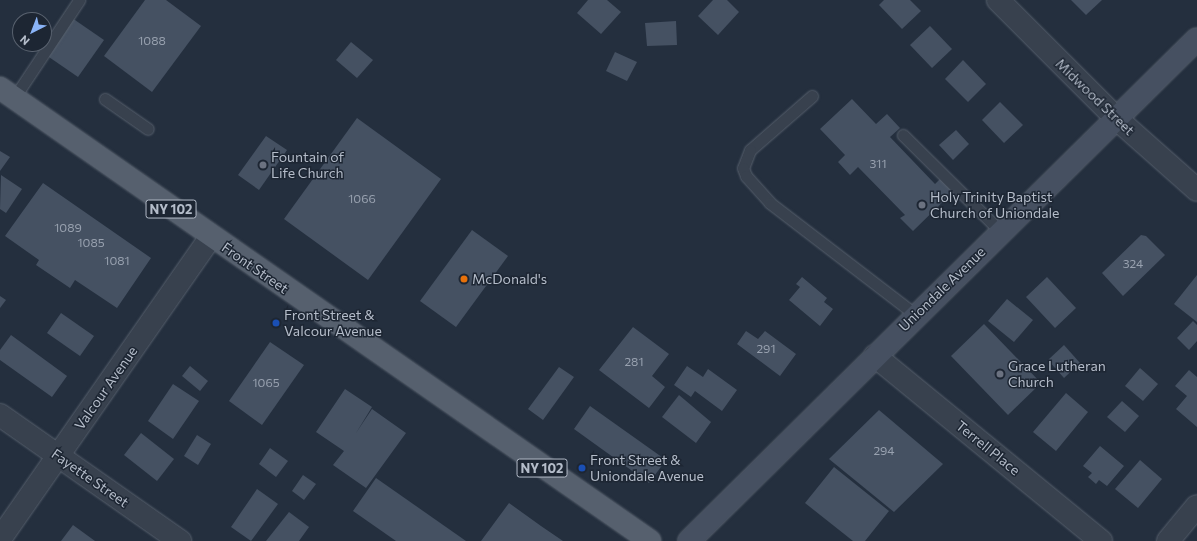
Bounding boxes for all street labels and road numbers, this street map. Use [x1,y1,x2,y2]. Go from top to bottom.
street label: Midwood Street [1052,55,1138,139]
road number: NY 102 [145,198,197,220]
street label: Front Street [218,239,292,297]
street label: Uniondale Avenue [895,243,989,335]
street label: Valcour Avenue [71,343,141,433]
street label: Terrell Place [953,417,1023,479]
street label: Fayette Street [48,445,132,511]
road number: NY 102 [516,457,568,479]

